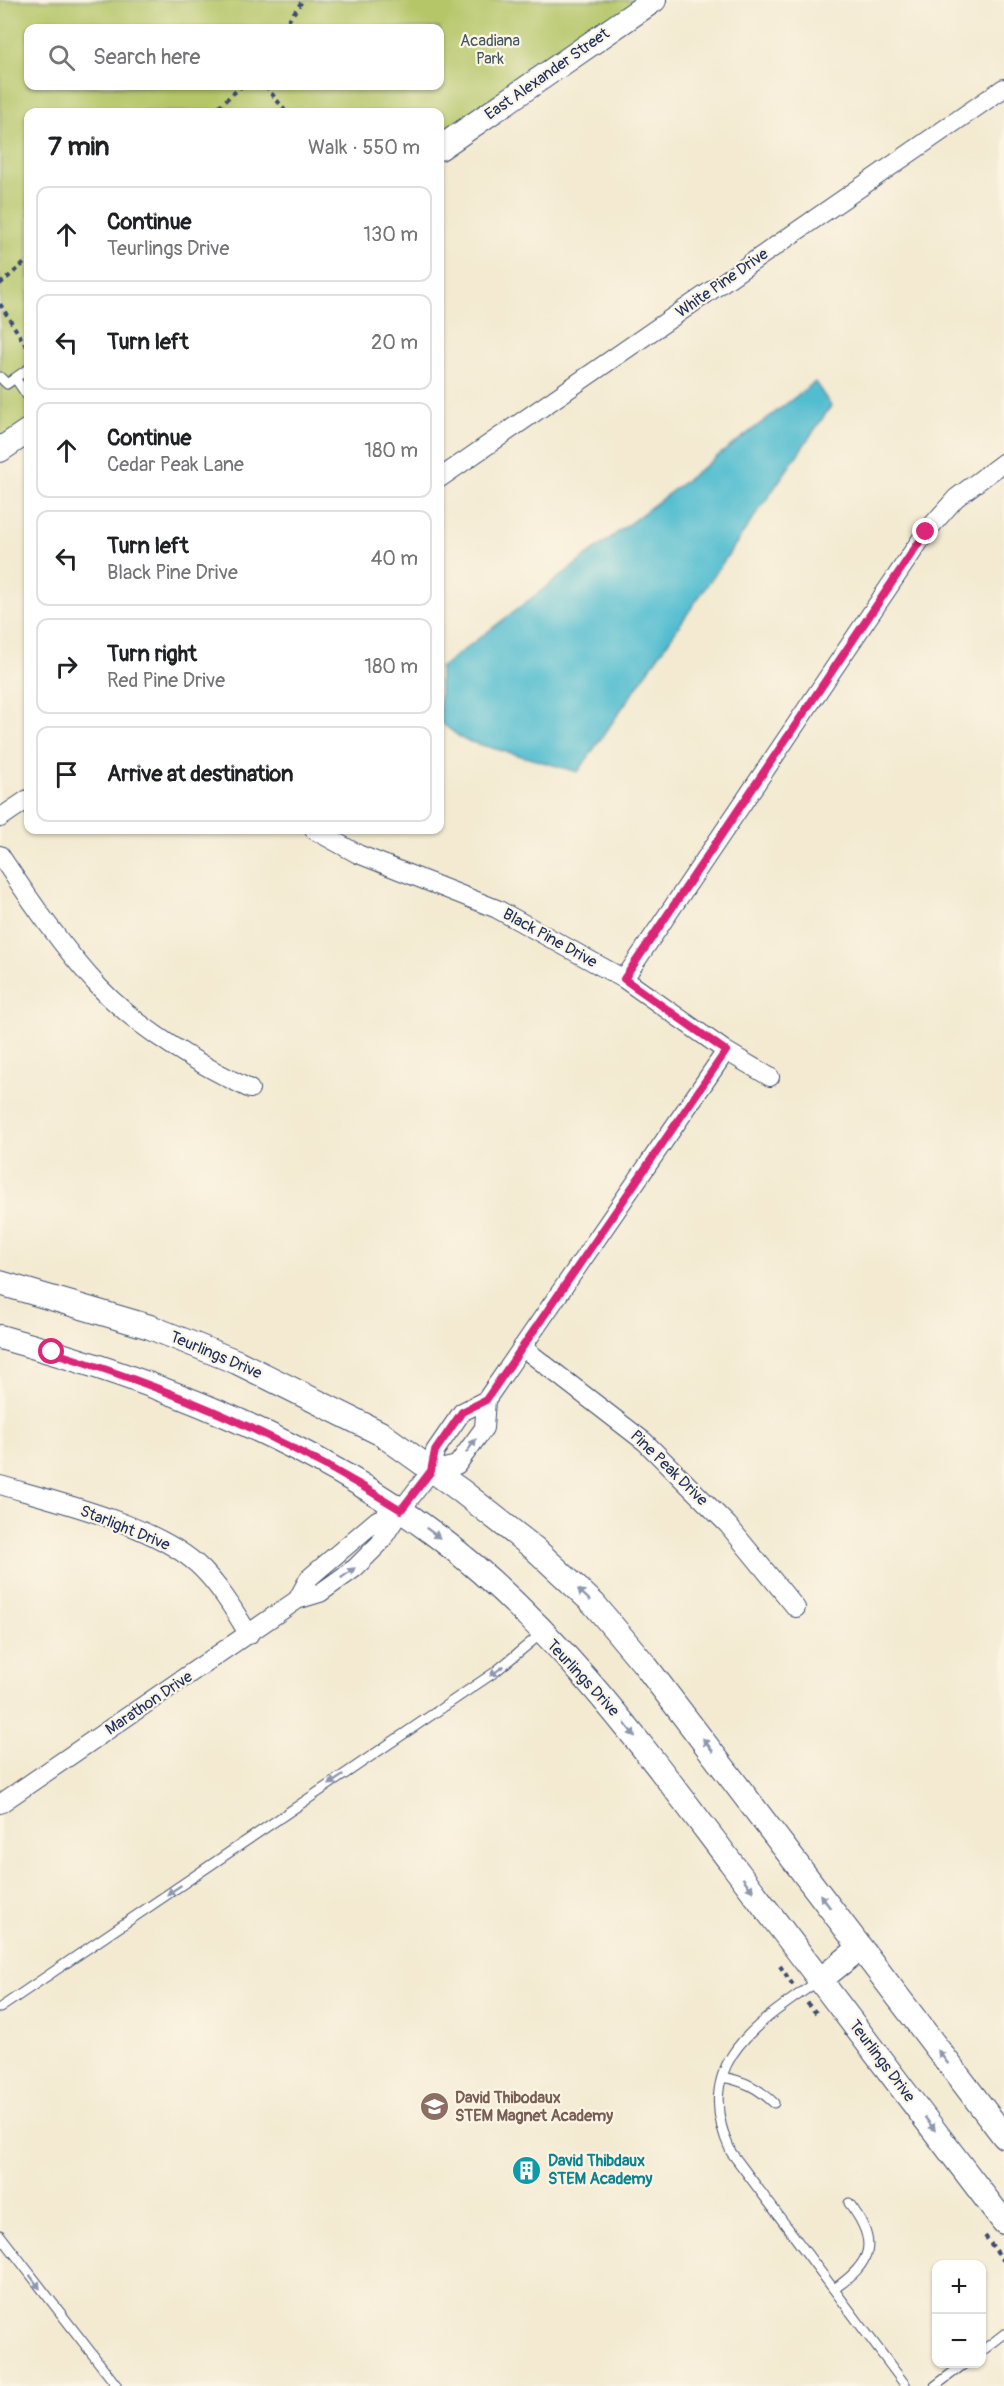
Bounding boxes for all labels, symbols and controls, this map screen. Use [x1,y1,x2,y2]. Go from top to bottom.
street label: East Alexander Street [481,23,614,124]
search box [24,24,444,90]
park label: Acadiana Park [460,31,520,69]
icon: search [45,41,78,74]
text: Search here [93,43,200,71]
text: 7 min [48,131,110,163]
text: Walk · 550 m [308,135,420,160]
text: Continue [107,208,191,236]
icon: ahead [50,218,83,251]
text: 130 m [363,222,418,247]
text: Teurlings Drive [107,236,229,261]
street label: White Pine Drive [672,244,772,322]
icon: left [50,326,83,359]
text: Turn left [107,328,189,356]
text: 20 m [371,330,418,355]
text: Continue [107,424,191,452]
icon: ahead [50,434,83,467]
text: 180 m [364,438,418,463]
text: Cedar Peak Lane [107,452,244,477]
route end [912,518,938,544]
text: Turn left [107,532,189,560]
icon: left [50,542,83,575]
text: 40 m [371,546,418,571]
text: Black Pine Drive [107,560,238,585]
text: Turn right [107,640,197,668]
icon: right [50,650,83,683]
text: 180 m [364,654,418,679]
text: Red Pine Drive [107,668,225,693]
icon: arrive [50,758,83,791]
text: Arrive at destination [107,760,293,788]
street label: Black Pine Drive [499,904,601,972]
street label: Teurlings Drive [167,1327,265,1383]
route start [38,1338,64,1364]
street label: Pine Peak Drive [626,1426,712,1510]
one-way arrow [465,1438,477,1454]
street label: Starlight Drive [77,1501,173,1555]
one-way arrow [426,1527,441,1539]
one-way arrow [340,1567,356,1579]
one-way arrow [577,1589,592,1602]
street label: Teurlings Drive [542,1635,624,1721]
one-way arrow [489,1665,505,1676]
street label: Marathon Drive [102,1666,196,1739]
one-way arrow [623,1723,635,1738]
one-way arrow [702,1738,714,1754]
one-way arrow [328,1774,344,1786]
one-way arrow [742,1877,754,1893]
one-way arrow [167,1884,183,1896]
one-way arrow [819,1894,831,1910]
street label: Teurlings Drive [845,2016,920,2106]
one-way arrow [937,2049,949,2065]
place label: David Thibodaux STEM Magnet Academy [455,2088,613,2126]
school or university icon: David Thibodaux STEM Magnet Academy [418,2091,450,2123]
one-way arrow [923,2116,936,2132]
place label: David Thibdaux STEM Academy [548,2151,652,2189]
building icon: David Thibdaux STEM Academy [511,2154,543,2186]
map controls [932,2260,986,2368]
button: + [932,2260,986,2314]
one-way arrow [29,2274,41,2289]
button: − [932,2314,986,2368]

